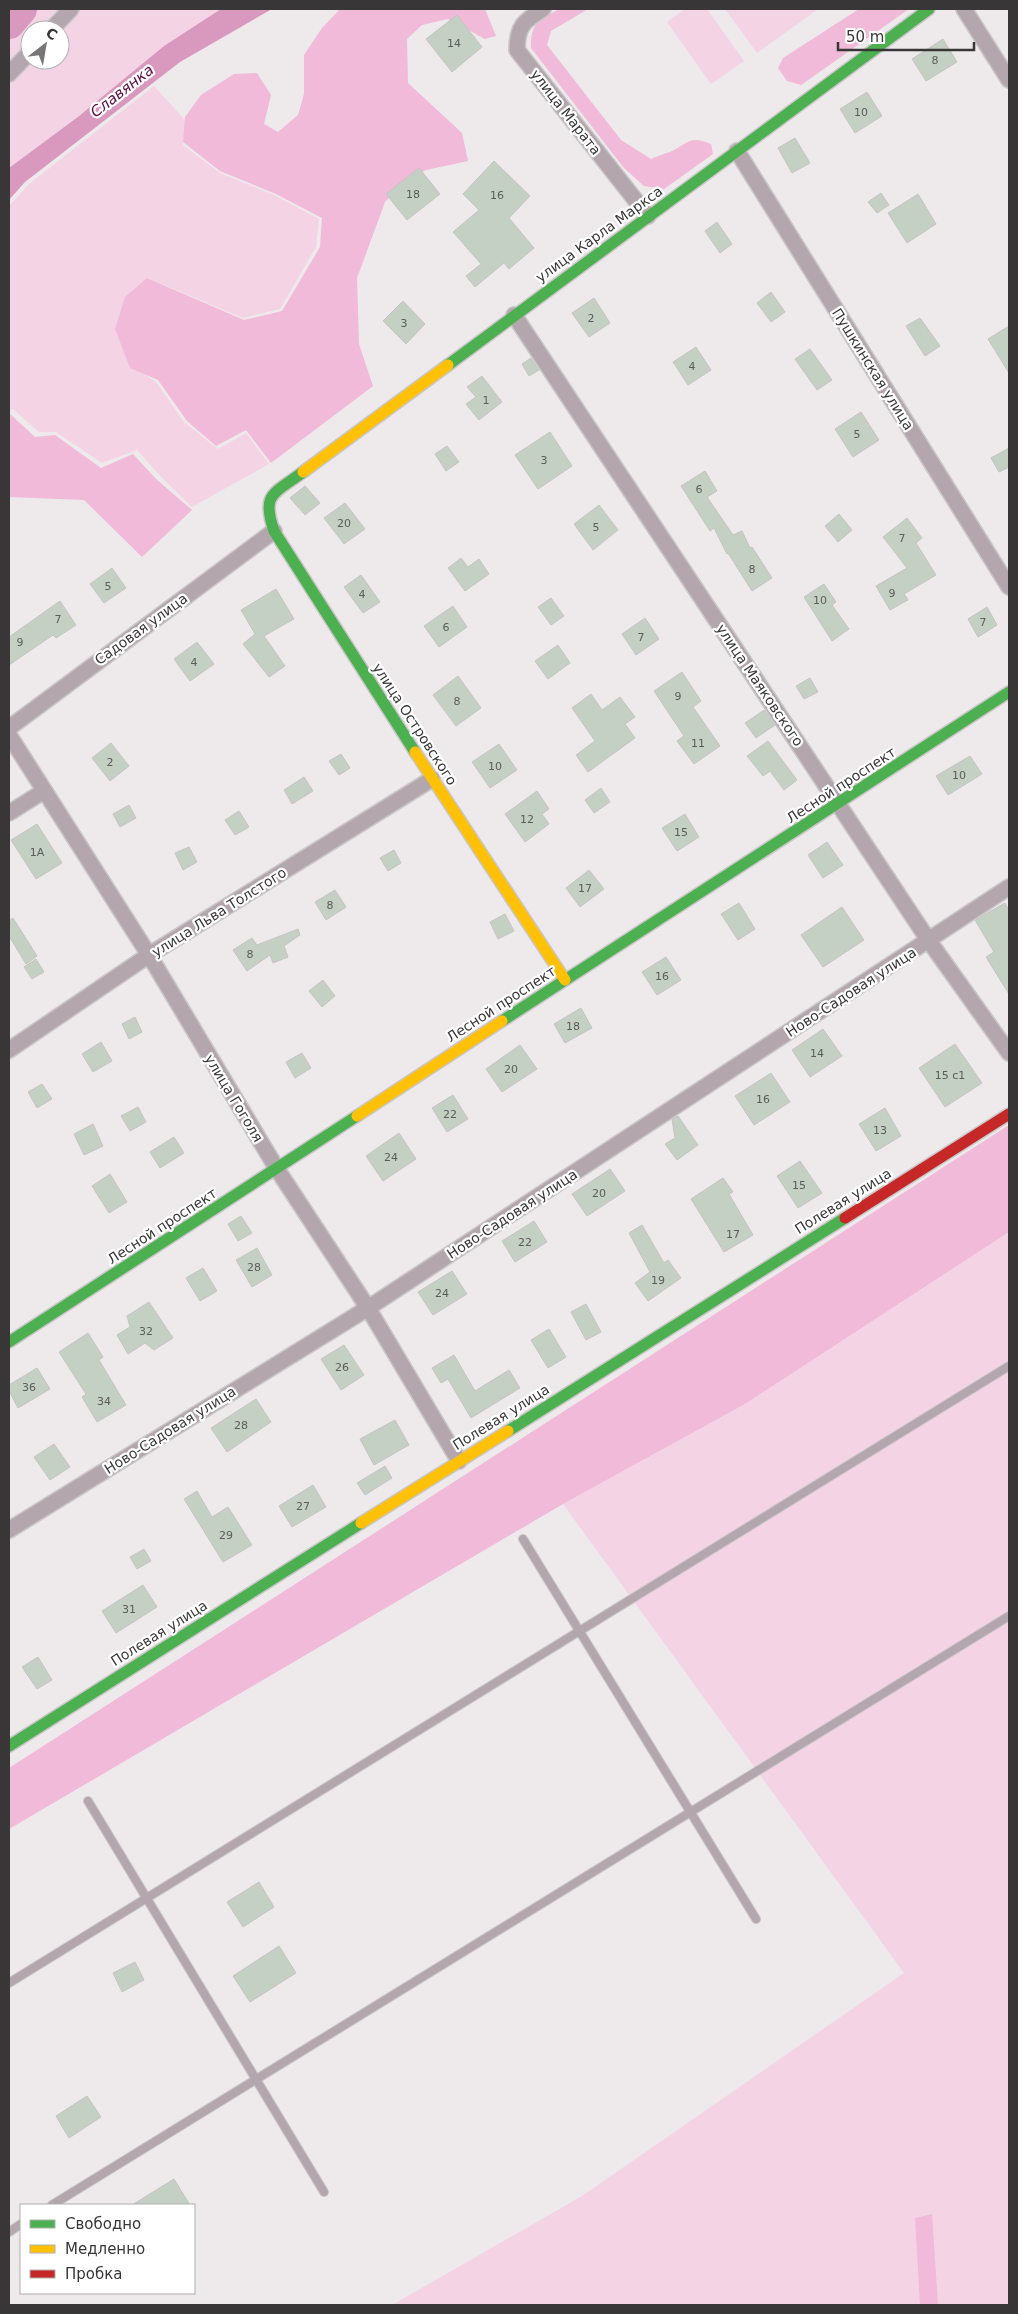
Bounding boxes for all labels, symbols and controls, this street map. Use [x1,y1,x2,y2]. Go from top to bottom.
north arrow [20,20,70,70]
scale bar [838,20,974,52]
text: С [43,24,60,43]
text: 50 m [846,28,884,46]
house number: 14 [447,37,461,50]
house number: 8 [932,54,939,67]
water label: Славянка [87,61,157,121]
street label: улица Марата [528,66,604,158]
house number: 10 [854,106,868,119]
street label: улица Карла Маркса [533,183,665,285]
house number: 18 [406,188,420,201]
house number: 16 [490,189,504,202]
street label: Пушкинская улица [829,305,917,433]
house number: 2 [588,312,595,325]
house number: 3 [401,317,408,330]
house number: 4 [689,360,696,373]
house number: 1 [483,394,490,407]
house number: 5 [854,428,861,441]
house number: 3 [541,454,548,467]
house number: 6 [696,483,703,496]
house number: 20 [337,517,351,530]
house number: 5 [593,521,600,534]
house number: 7 [899,532,906,545]
house number: 8 [749,563,756,576]
house number: 5 [105,580,112,593]
house number: 9 [889,587,896,600]
house number: 4 [359,588,366,601]
street label: Садовая улица [91,590,191,668]
house number: 10 [813,594,827,607]
house number: 7 [55,613,62,626]
house number: 7 [980,616,987,629]
house number: 6 [443,621,450,634]
street label: улица Маяковского [713,621,807,749]
house number: 7 [638,631,645,644]
house number: 9 [17,636,24,649]
house number: 4 [191,656,198,669]
street label: улица Островского [370,660,460,788]
house number: 9 [675,690,682,703]
house number: 8 [454,695,461,708]
house number: 11 [691,737,705,750]
street label: Лесной проспект [783,744,899,826]
house number: 2 [107,756,114,769]
house number: 10 [488,760,502,773]
house number: 10 [952,769,966,782]
house number: 12 [520,813,534,826]
house number: 15 [674,826,688,839]
house number: 1А [30,846,45,859]
street label: улица Льва Толстого [149,864,289,960]
house number: 17 [578,882,592,895]
house number: 8 [327,899,334,912]
street label: Ново-Садовая улица [783,944,919,1040]
house number: 8 [247,948,254,961]
street label: Лесной проспект [443,963,559,1045]
house number: 16 [655,970,669,983]
house number: 18 [566,1020,580,1033]
house number: 14 [810,1047,824,1060]
street label: улица Гоголя [202,1051,266,1145]
house number: 20 [504,1063,518,1076]
house number: 15 с1 [935,1069,965,1082]
house number: 16 [756,1093,770,1106]
house number: 22 [443,1108,457,1121]
house number: 13 [873,1124,887,1137]
house number: 24 [384,1151,398,1164]
street label: Полевая улица [792,1165,894,1237]
street label: Ново-Садовая улица [444,1166,580,1262]
house number: 15 [792,1179,806,1192]
street label: Лесной проспект [104,1185,220,1267]
house number: 20 [592,1187,606,1200]
house number: 17 [726,1228,740,1241]
house number: 22 [518,1236,532,1249]
house number: 28 [247,1261,261,1274]
house number: 19 [651,1274,665,1287]
house number: 24 [435,1287,449,1300]
house number: 32 [139,1325,153,1338]
house number: 26 [335,1361,349,1374]
house number: 36 [22,1381,36,1394]
street label: Полевая улица [450,1381,552,1453]
street label: Ново-Садовая улица [101,1383,239,1477]
house number: 34 [97,1395,111,1408]
house number: 28 [234,1419,248,1432]
house number: 27 [296,1500,310,1513]
house number: 29 [219,1529,233,1542]
street label: Полевая улица [108,1597,210,1669]
house number: 31 [122,1603,136,1616]
legend [20,2204,195,2294]
text: Свободно [65,2215,141,2233]
text: Медленно [65,2240,145,2258]
text: Пробка [65,2265,122,2283]

